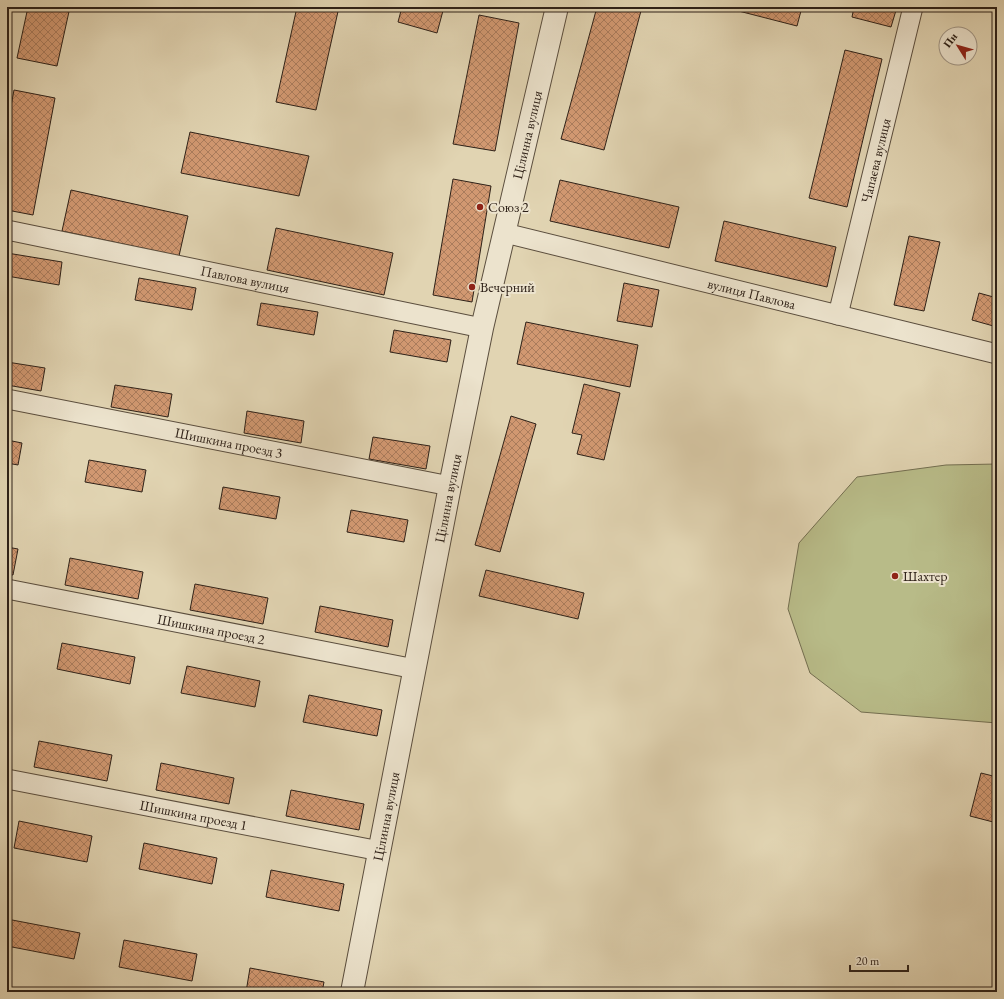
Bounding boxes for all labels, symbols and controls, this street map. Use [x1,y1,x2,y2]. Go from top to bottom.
north arrow [938,26,978,66]
text: Пн [940,29,961,50]
street label: Цілинна вулиця [508,89,546,181]
street label: Чапаєва вулиця [857,116,895,205]
place label: Союз 2 [488,198,529,216]
marker: Союз 2 [475,202,485,212]
street label: Павлова вулиця [199,261,291,297]
street label: вулиця Павлова [706,274,798,313]
place label: Вечерний [480,278,535,296]
marker: Вечерний [467,282,477,292]
street label: Шишкина проезд 3 [173,423,284,462]
street label: Цілинна вулиця [430,452,465,544]
place label: Шахтер [903,567,948,585]
marker: Шахтер [890,571,900,581]
street label: Шишкина проезд 2 [156,610,267,648]
street label: Цілинна вулиця [369,770,403,862]
street label: Шишкина проезд 1 [138,796,249,834]
scale bar [850,947,908,973]
text: 20 m [856,953,880,969]

